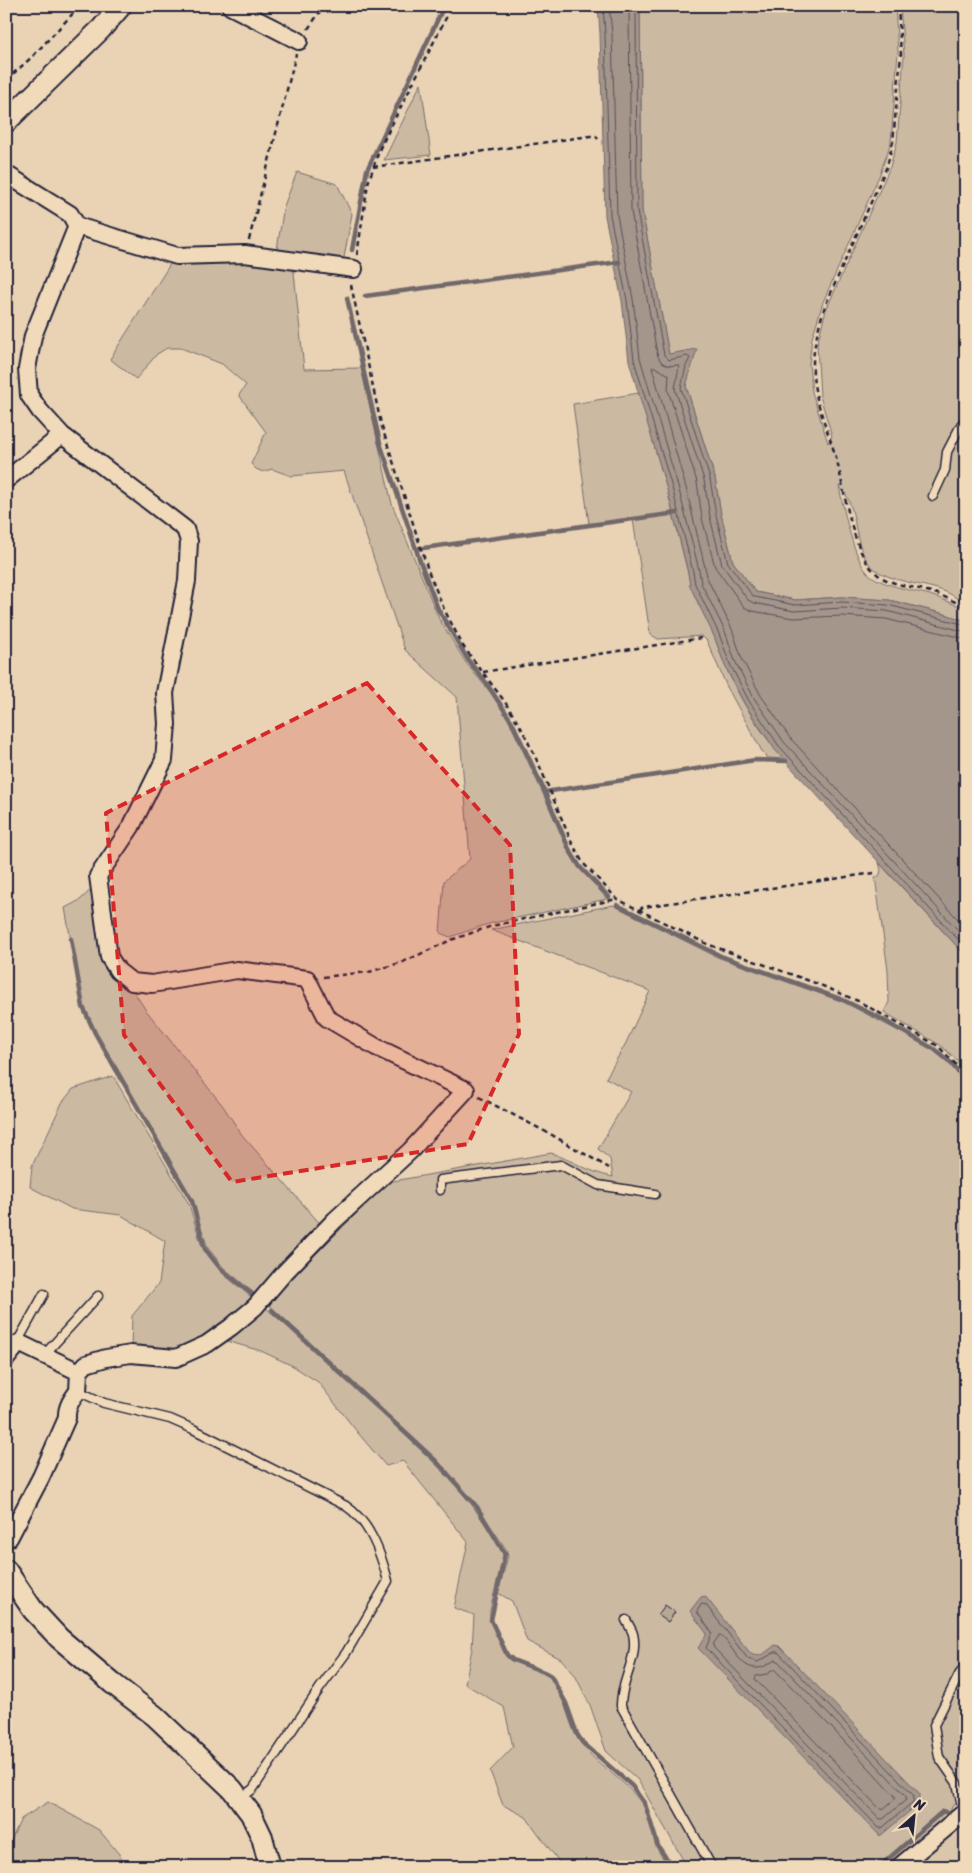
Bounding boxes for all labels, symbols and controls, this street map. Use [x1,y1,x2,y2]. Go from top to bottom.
north arrow [890,1790,940,1840]
text: N [909,1791,930,1818]

